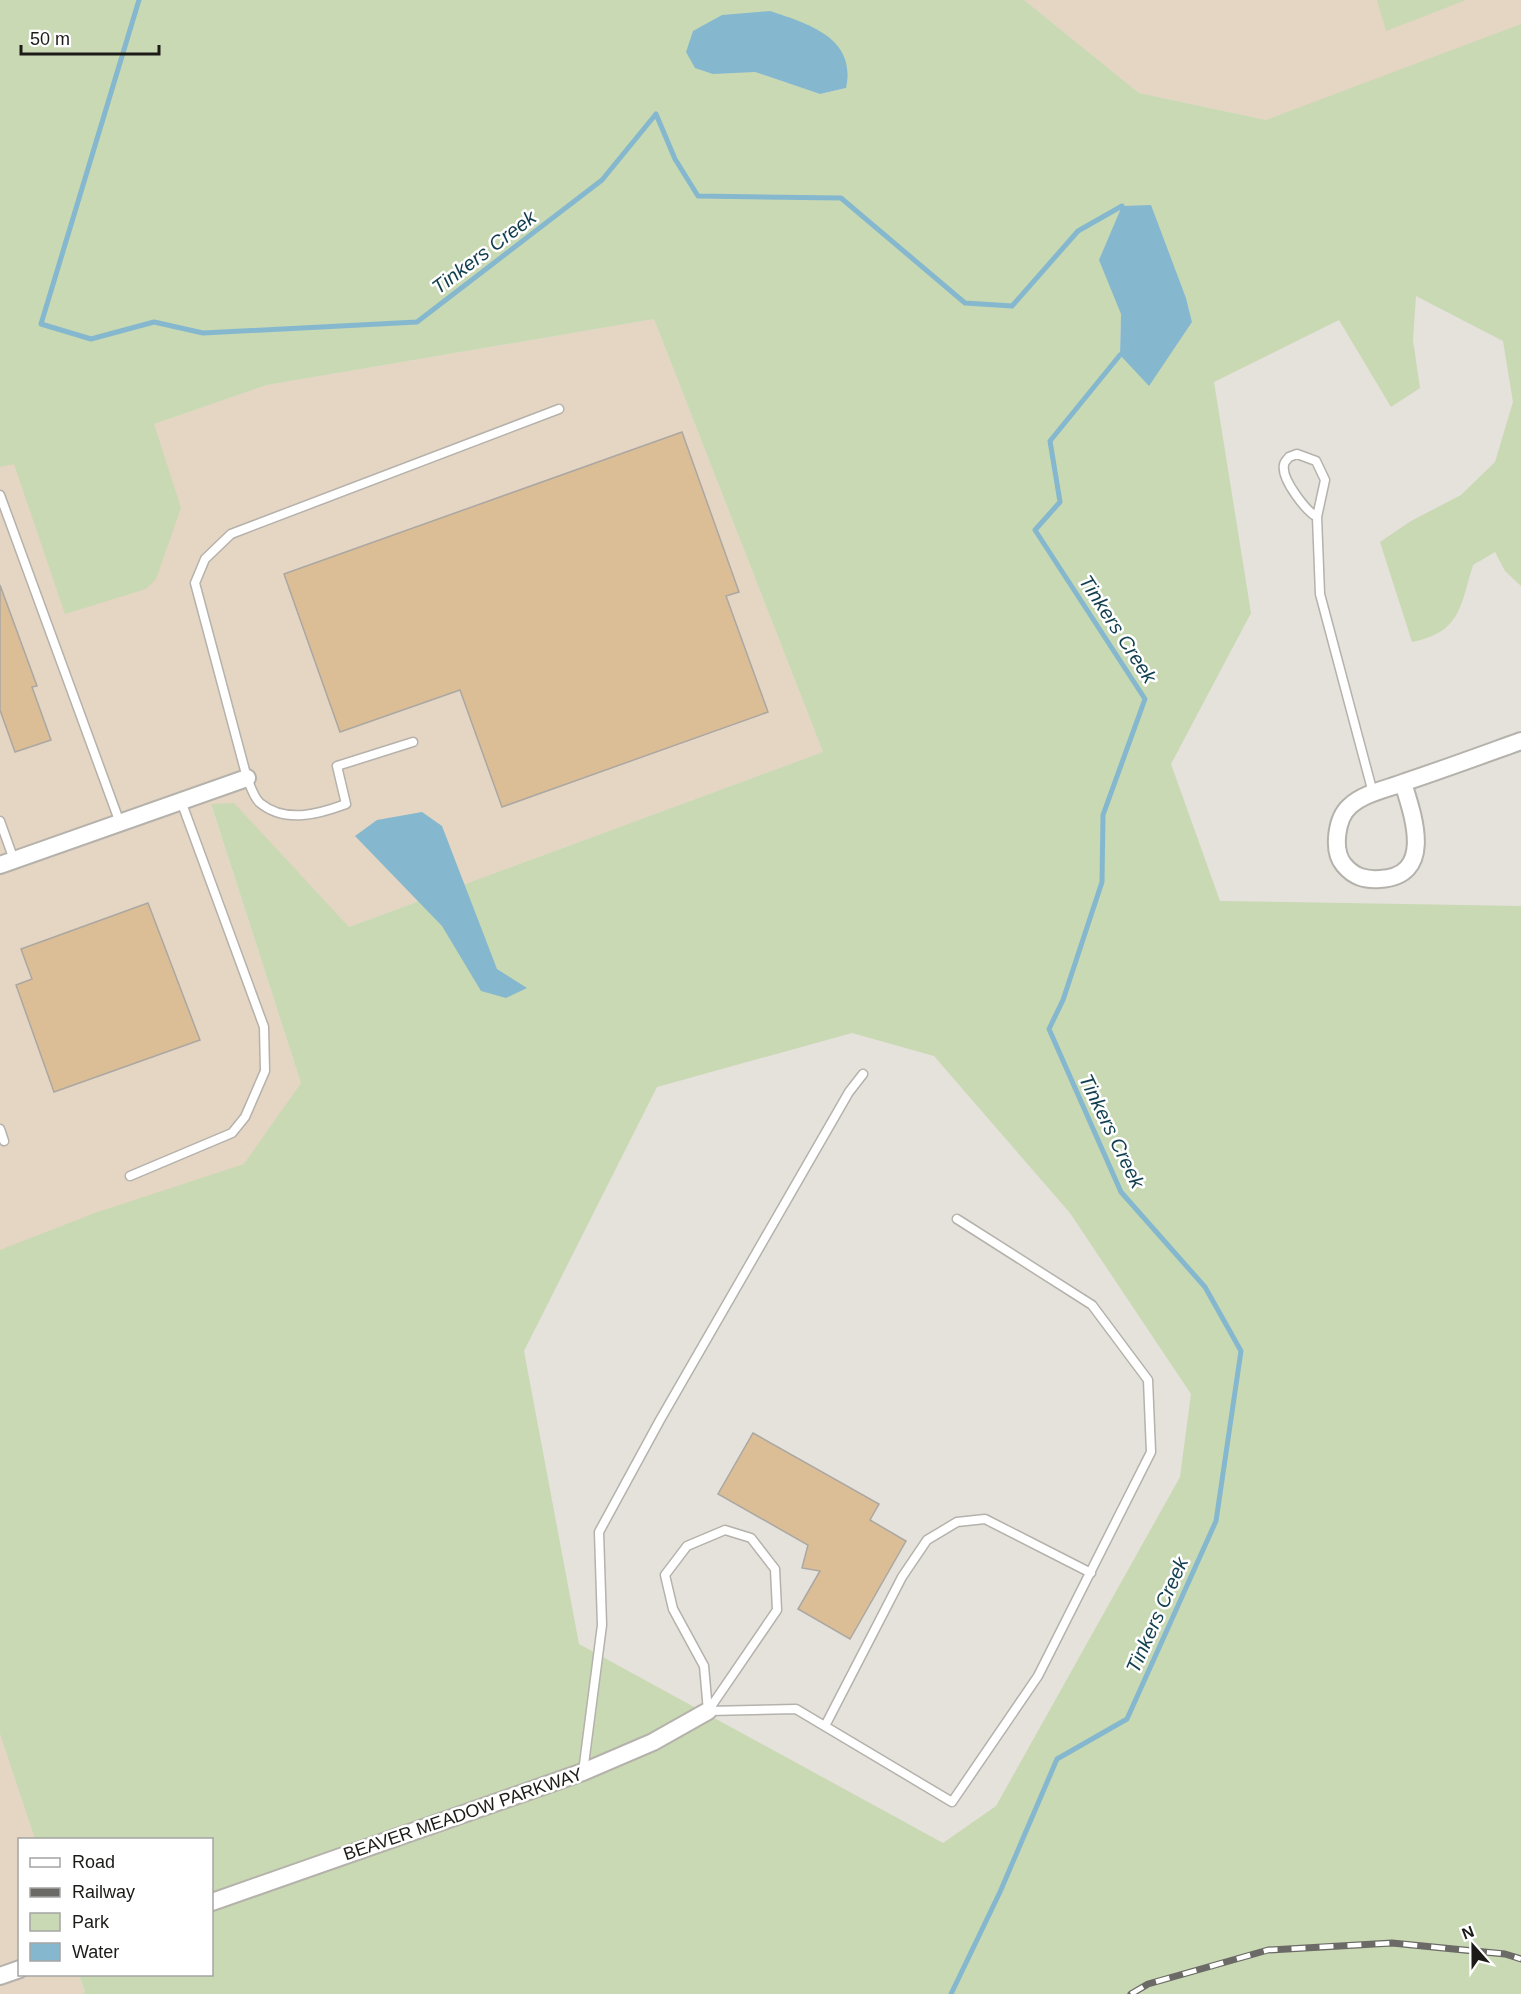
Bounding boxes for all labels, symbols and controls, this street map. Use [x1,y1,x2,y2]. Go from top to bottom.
scale bar [21,18,159,56]
text: 50 m [30,29,70,49]
water label: Tinkers Creek [428,205,541,298]
water label: Tinkers Creek [1075,571,1162,688]
water label: Tinkers Creek [1075,1070,1150,1193]
water label: Tinkers Creek [1122,1553,1193,1676]
street label: BEAVER MEADOW PARKWAY [341,1764,585,1864]
legend [18,1838,213,1976]
text: Road [72,1852,115,1872]
text: Railway [72,1882,135,1902]
text: Park [72,1912,110,1932]
north arrow [1443,1916,1503,1976]
text: N [1459,1922,1476,1942]
text: Water [72,1942,119,1962]

